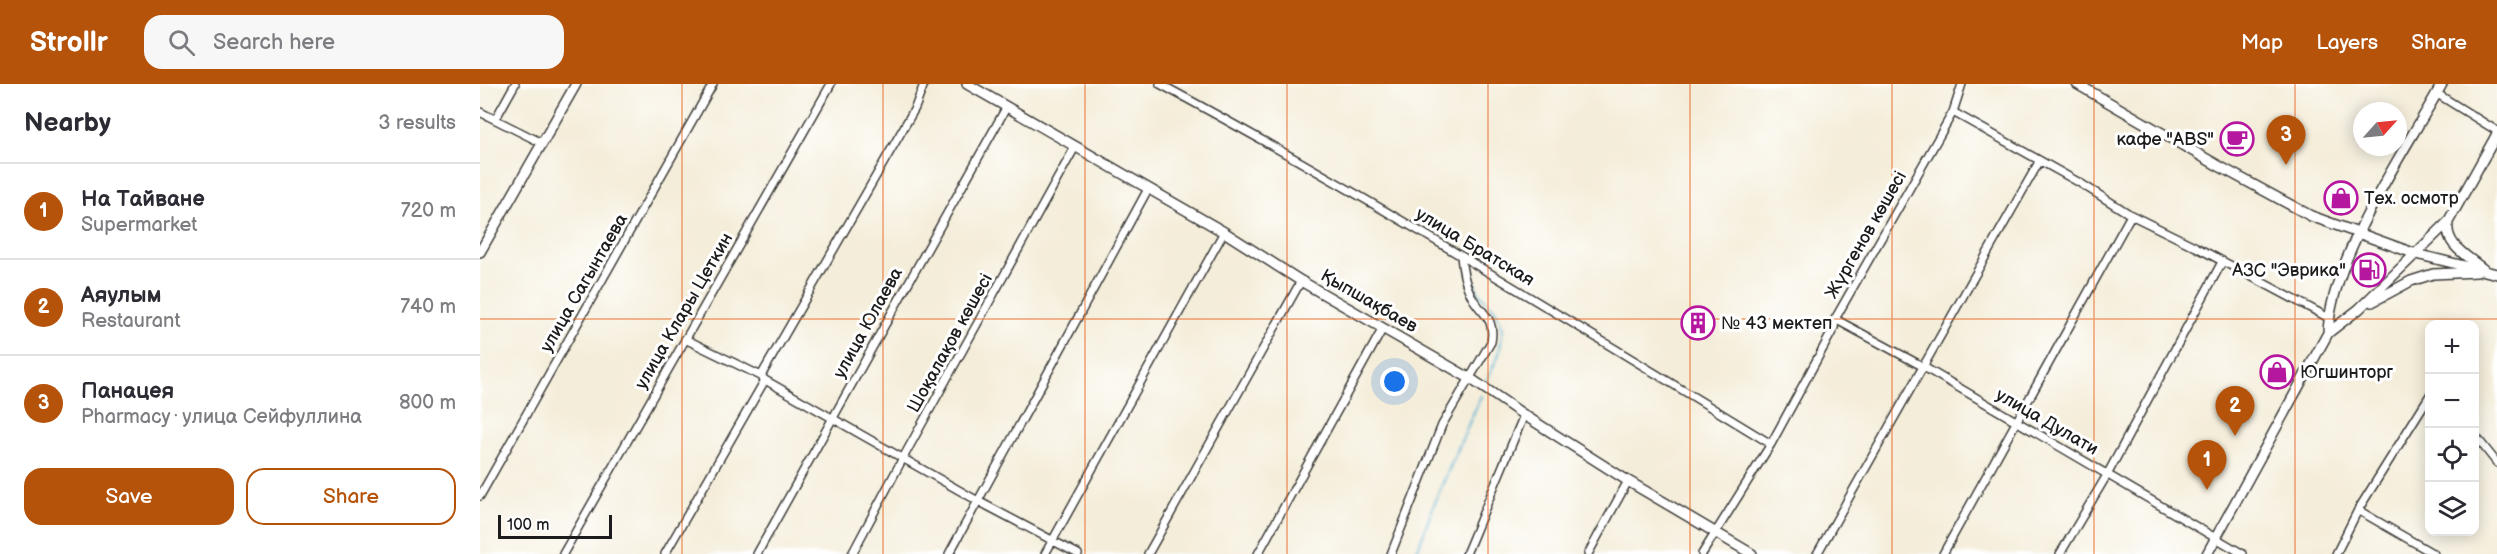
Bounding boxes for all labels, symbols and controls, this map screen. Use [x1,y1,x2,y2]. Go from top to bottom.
search box [144,15,564,69]
text: Strollr [30,26,108,59]
icon: search [165,26,198,59]
text: Search here [213,29,335,56]
text: Map [2241,30,2283,55]
text: Layers [2316,30,2378,55]
text: Share [2411,30,2467,55]
north arrow [2353,102,2407,156]
text: Nearby [24,108,111,139]
text: 3 results [378,111,456,135]
pin: 3 [2266,116,2306,165]
cafe icon: кафе "ABS" [2219,121,2255,157]
place label: кафе "ABS" [2116,129,2214,150]
street label: Жүргенов көшесі [1821,167,1911,303]
shop icon: Тех. осмотр [2323,180,2359,216]
text: На Тайване [81,186,205,213]
place label: Тех. осмотр [2364,188,2459,209]
text: 1 [39,199,48,223]
text: 720 m [401,199,456,223]
street label: улица Братская [1412,203,1538,291]
street label: улица Сагынтаева [536,210,632,356]
text: Supermarket [81,213,197,237]
street label: улица Клары Цеткин [631,229,737,393]
fuel station icon: АЗС "Эврика" [2351,252,2387,288]
place label: АЗС "Эврика" [2231,260,2346,281]
street label: улица Юлаева [829,264,907,382]
street label: Қыпшақбаев [1317,265,1422,337]
street label: Шоқалақов көшесі [903,270,997,416]
text: Аяулым [81,282,161,309]
text: 2 [38,295,49,319]
text: 740 m [400,295,456,319]
building icon: № 43 мектеп [1680,305,1716,341]
text: Restaurant [81,309,181,333]
place label: № 43 мектеп [1721,313,1832,334]
map controls [2425,320,2479,536]
button: + [2425,320,2479,374]
shop icon: Югшинторг [2259,354,2295,390]
place label: Югшинторг [2300,362,2393,383]
your location [1380,367,1409,396]
button: − [2425,374,2479,428]
text: Панацея [81,378,174,405]
street label: улица Дулати [1992,384,2102,460]
pin: 2 [2216,386,2254,436]
text: 3 [38,391,49,415]
text: 800 m [399,391,456,415]
text: Pharmacy · улица Сейфуллина [81,405,362,429]
button: locate [2425,428,2479,482]
pin: 1 [2188,440,2226,490]
button: Save [24,468,234,525]
button: Share [246,468,456,525]
button: layers [2425,482,2479,536]
scale bar [498,512,612,540]
text: 100 m [507,516,550,535]

